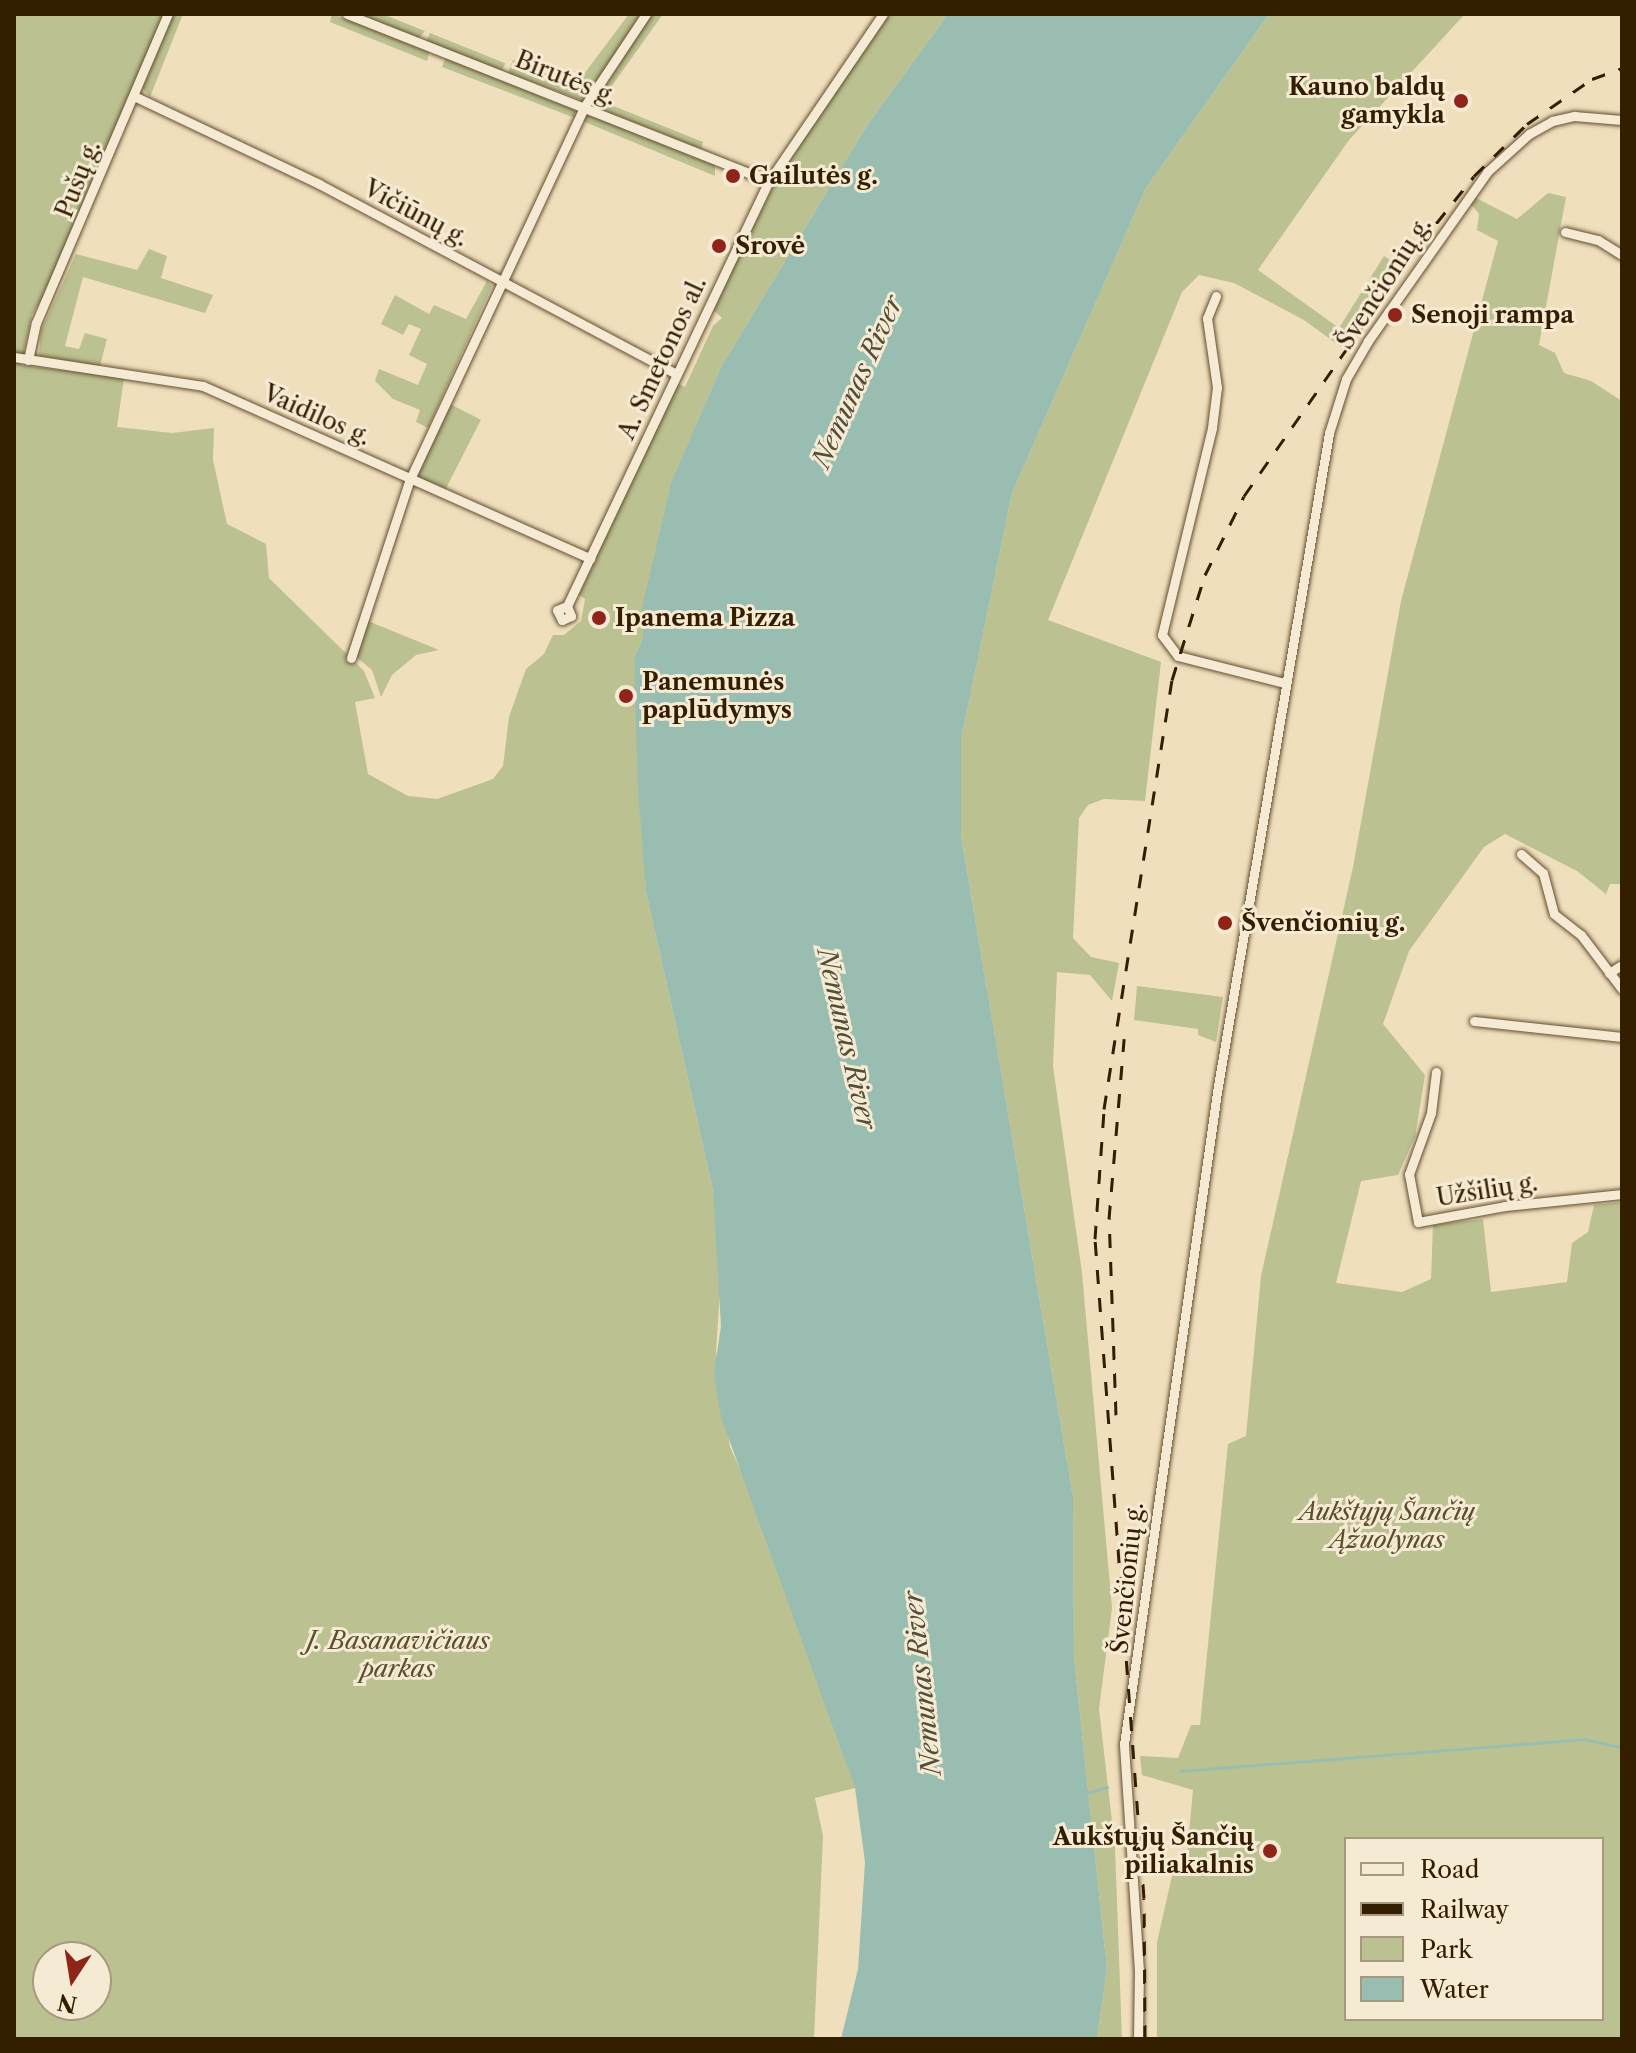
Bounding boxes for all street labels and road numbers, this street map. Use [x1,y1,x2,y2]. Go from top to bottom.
street label: Birutės g. [511,45,621,111]
street label: Pušų g. [50,136,106,222]
street label: Vičiūnų g. [359,174,473,252]
street label: Švenčionių g. [1331,211,1437,355]
street label: A. Smetonos al. [612,272,712,444]
street label: Vaidilos g. [259,379,375,451]
street label: Užšilių g. [1434,1168,1540,1212]
street label: Švenčionių g. [1105,1501,1149,1655]

